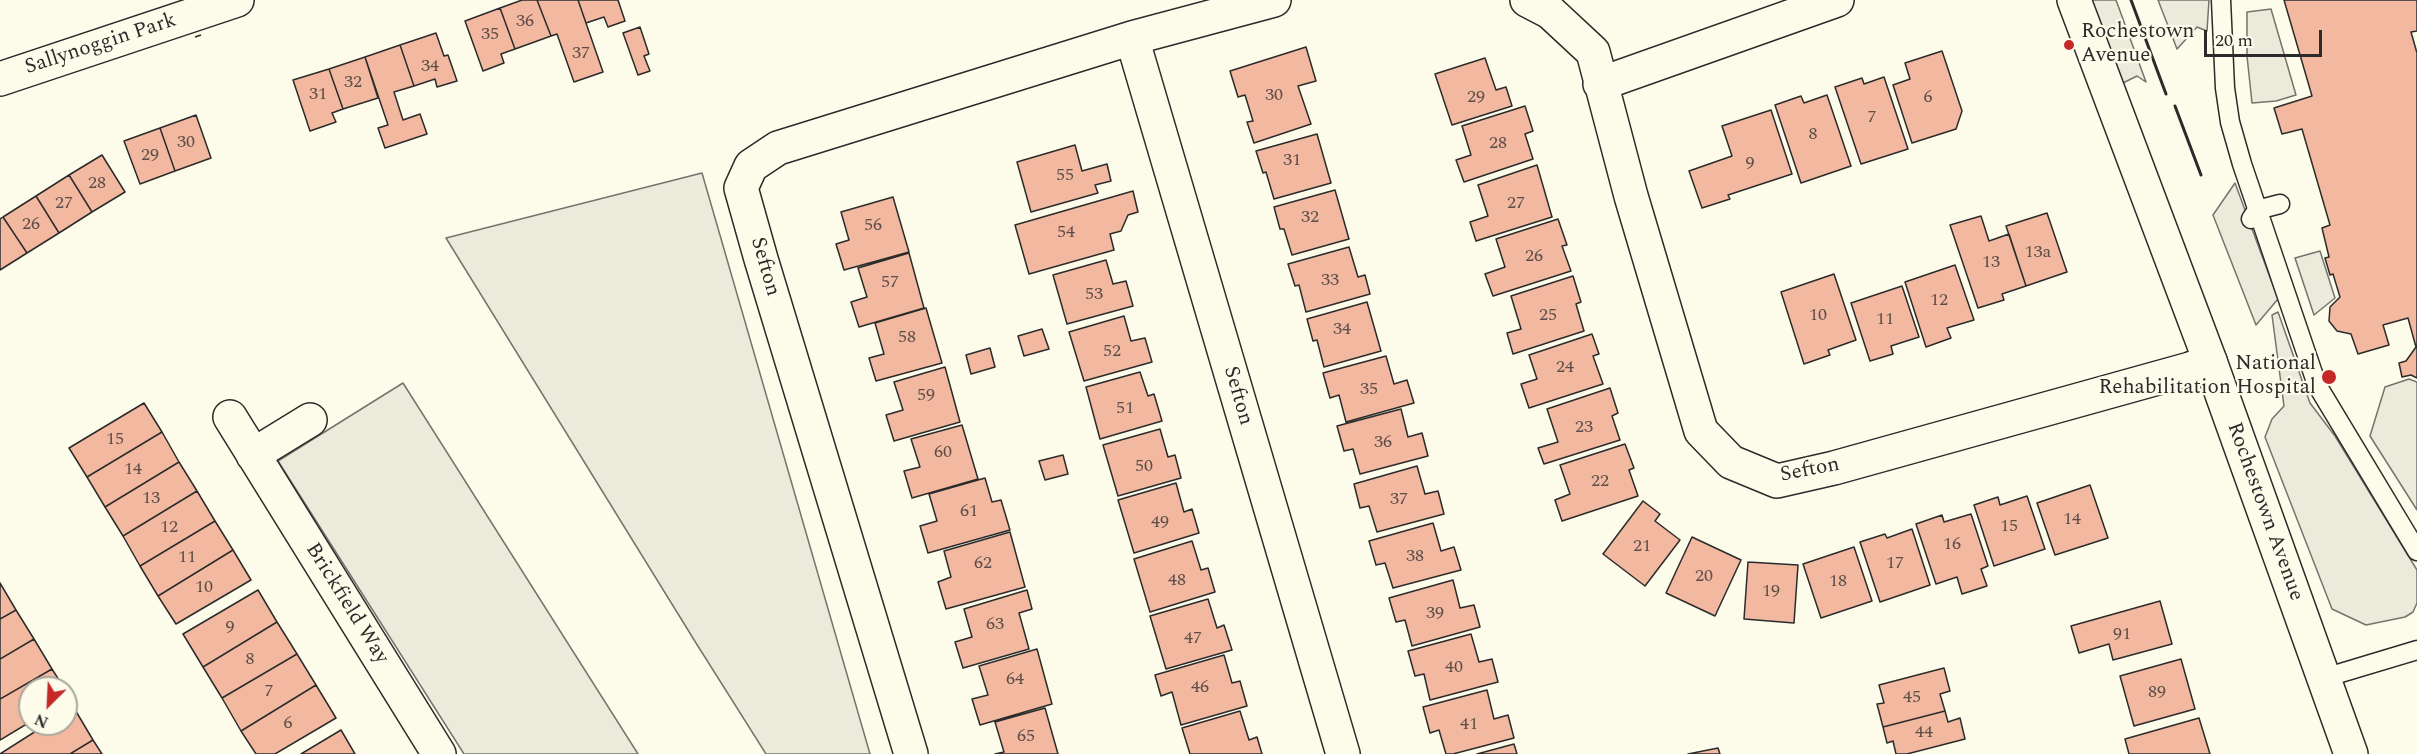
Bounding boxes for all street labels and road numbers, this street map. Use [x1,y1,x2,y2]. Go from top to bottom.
street label: Sallynoggin Park [22,9,180,81]
street label: Sefton [744,235,784,299]
street label: Sefton [1217,364,1257,428]
street label: Rochestown Avenue [2220,419,2308,605]
street label: Sefton [1778,453,1842,489]
street label: Brickfield Way [299,539,393,669]

